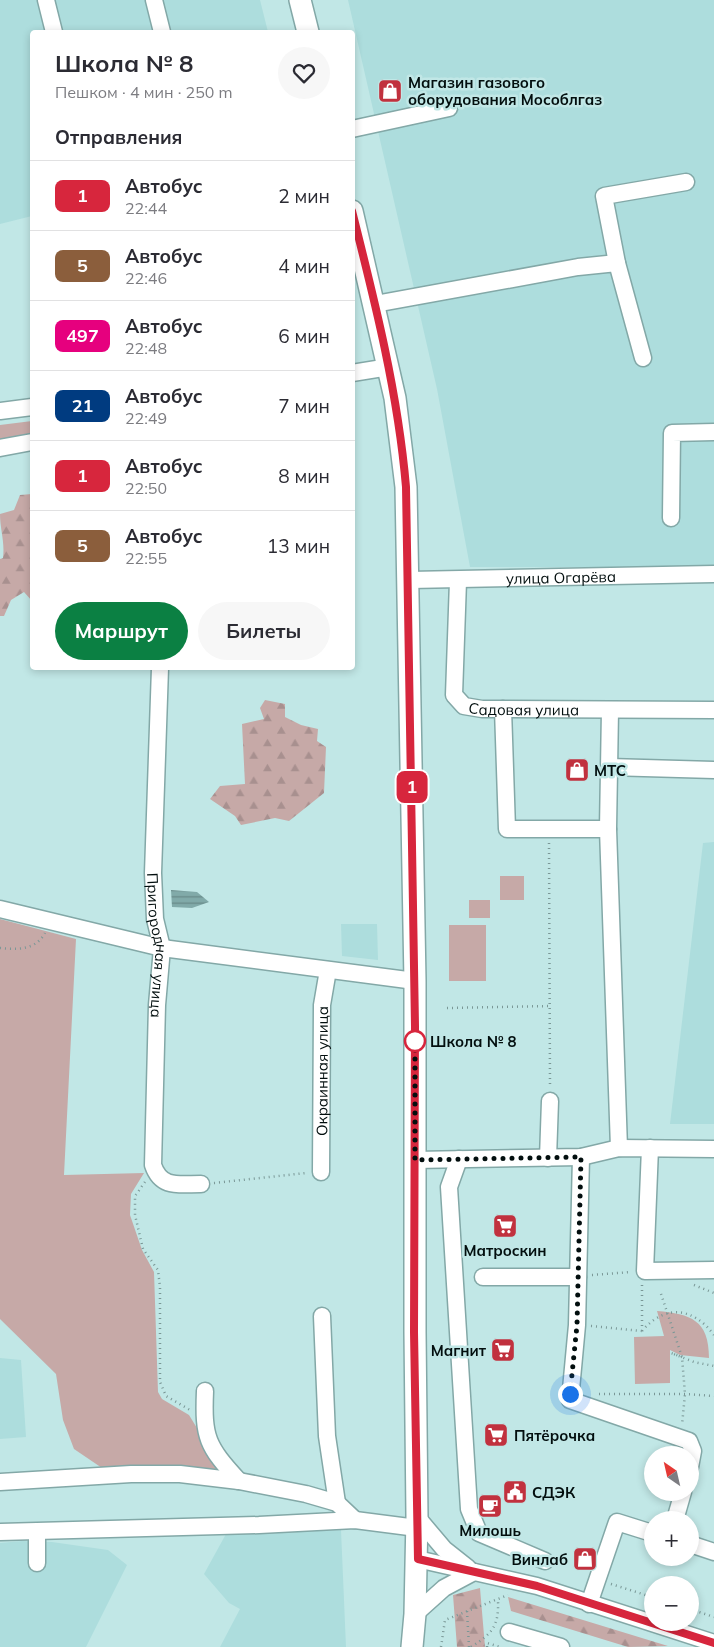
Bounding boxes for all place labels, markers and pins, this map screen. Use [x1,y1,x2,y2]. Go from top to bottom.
place label: Магазин газового оборудования Мособлгаз [408,73,602,109]
shop icon: Магазин газового оборудования Мособлгаз [377,78,403,104]
shop icon: МТС [564,757,590,783]
place label: МТС [594,761,626,780]
marker: Школа № 8 [404,1030,426,1052]
place label: Школа № 8 [430,1032,517,1051]
supermarket icon: Матроскин [492,1213,518,1239]
place label: Матроскин [463,1241,547,1260]
supermarket icon: Магнит [490,1337,516,1363]
place label: Магнит [431,1341,487,1360]
supermarket icon: Пятёрочка [483,1422,509,1448]
place label: Пятёрочка [514,1426,595,1445]
public building icon: СДЭК [502,1479,528,1505]
place label: СДЭК [532,1483,576,1502]
cafe icon: Милошь [477,1493,503,1519]
place label: Милошь [459,1521,521,1540]
shop icon: Винлаб [572,1546,598,1572]
place label: Винлаб [511,1550,568,1569]

